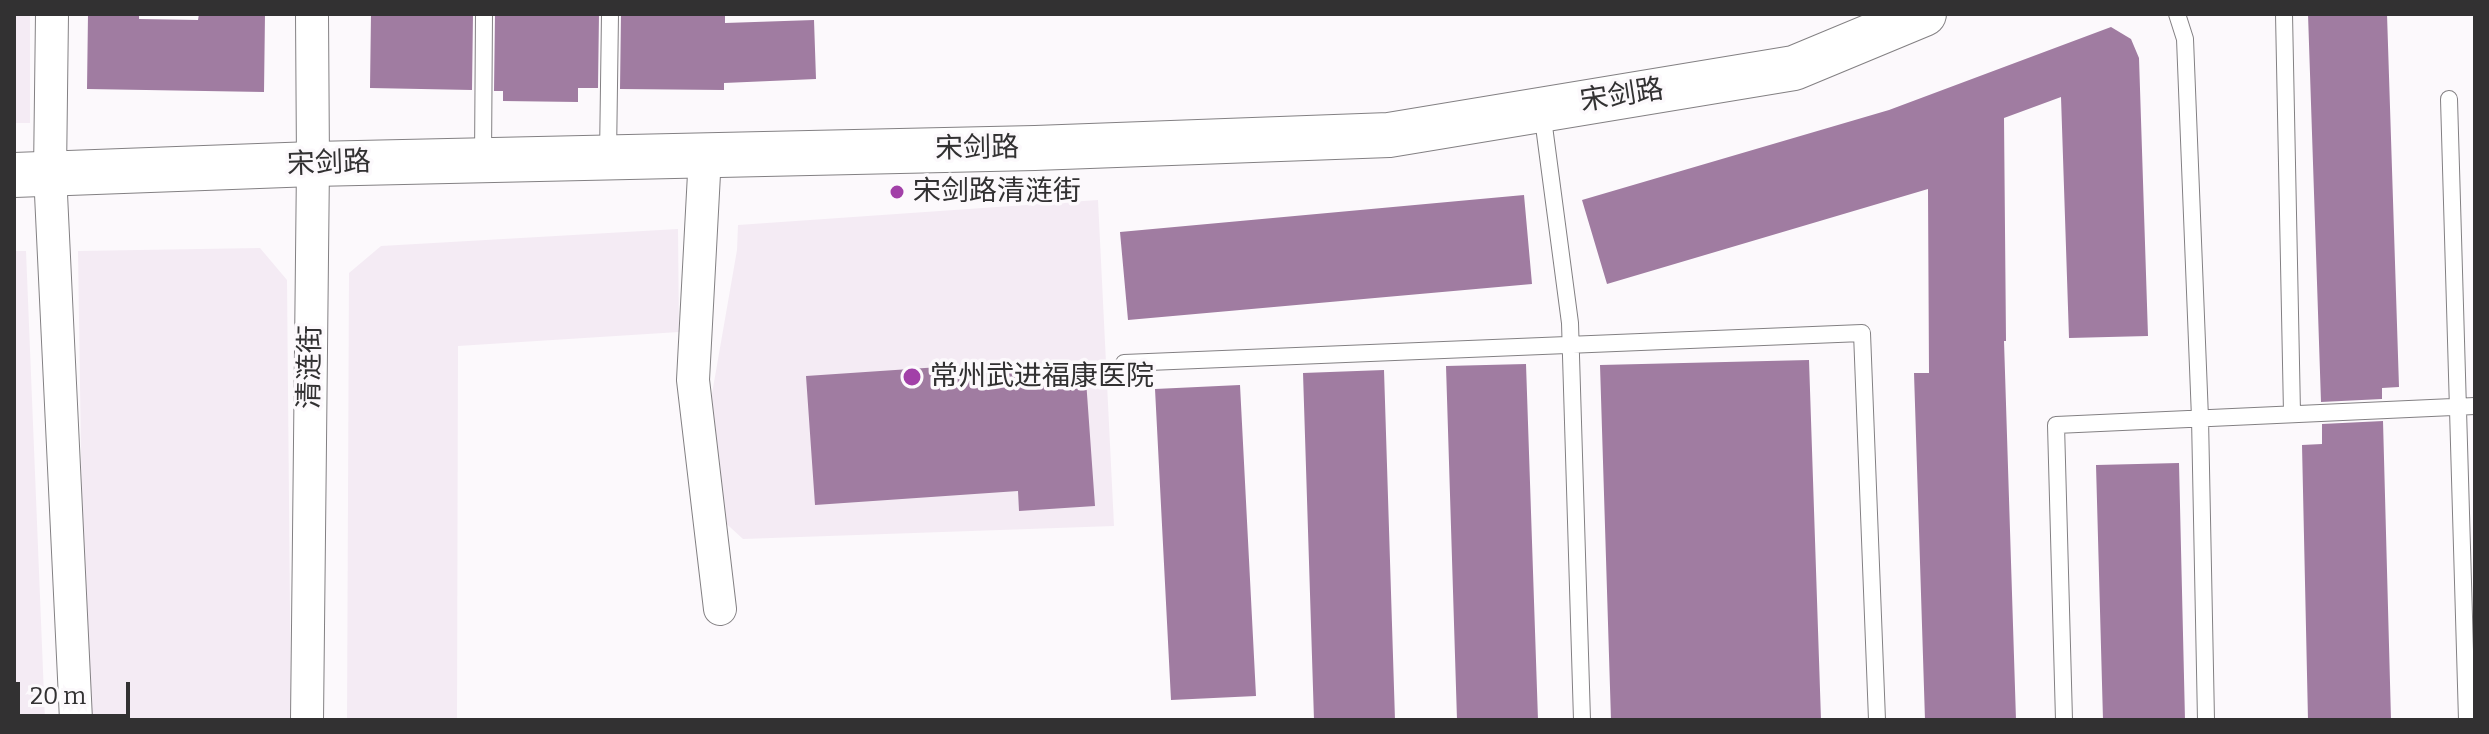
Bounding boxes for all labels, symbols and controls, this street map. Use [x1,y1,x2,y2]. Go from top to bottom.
street label: 宋剑路 [1578,73,1666,119]
street label: 宋剑路 [935,131,1019,167]
street label: 宋剑路 [286,146,372,182]
place label: 宋剑路清涟街 [913,175,1081,209]
marker: 宋剑路清涟街 [888,183,906,201]
street label: 清涟街 [293,325,329,409]
place label: 常州武进福康医院 [930,360,1154,394]
marker: 常州武进福康医院 [901,366,923,388]
scale bar [20,666,134,716]
text: 20 m [30,682,86,710]

